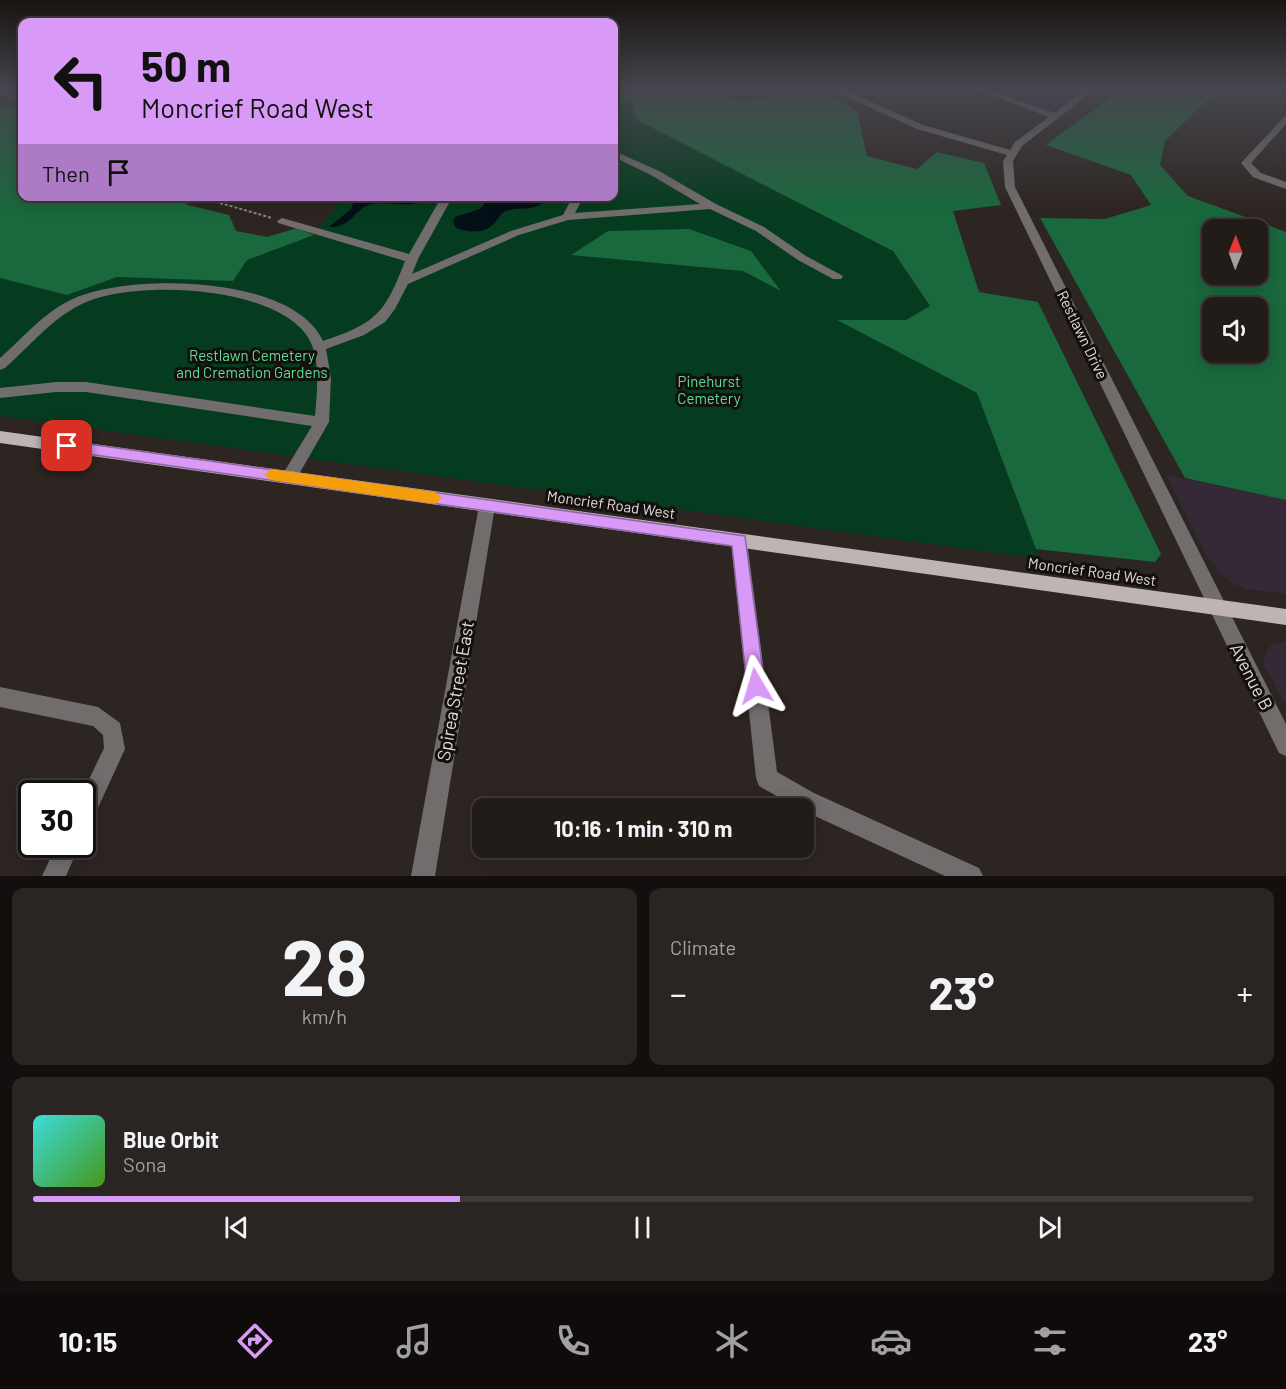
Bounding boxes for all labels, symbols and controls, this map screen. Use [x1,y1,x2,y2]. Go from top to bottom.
text: 50 m [141,40,231,90]
icon: left [42,42,120,120]
text: Moncrief Road West [141,91,374,123]
icon: arrive [102,156,135,189]
text: Then [42,160,90,186]
north arrow [1202,219,1268,285]
map controls [1202,219,1268,363]
street label: Restlawn Drive [1054,287,1112,382]
button: sound [1202,297,1268,363]
park label: Restlawn Cemetery and Cremation Gardens [176,346,328,381]
park label: Pinehurst Cemetery [677,372,741,407]
pin [41,420,92,471]
icon: arrive [50,429,83,462]
street label: Moncrief Road West [546,486,676,522]
street label: Moncrief Road West [1027,553,1157,589]
street label: Spirea Street East [432,619,478,763]
street label: Avenue B [1226,639,1278,714]
position arrow [724,654,788,718]
speed limit sign: 30 [18,780,96,858]
text: 10:16 · 1 min · 310 m [554,815,733,841]
text: 28 [282,918,367,1012]
text: Climate [670,935,736,959]
text: 23° [929,965,994,1019]
text: − [670,973,687,1013]
text: + [1236,973,1253,1013]
text: km/h [302,1004,347,1028]
text: Blue Orbit [123,1126,219,1152]
text: Sona [123,1152,167,1176]
icon: previous [220,1211,253,1244]
icon: pause [626,1211,659,1244]
icon: next [1033,1211,1066,1244]
icon: directions [234,1320,276,1362]
icon: music [393,1320,435,1362]
icon: phone [552,1320,594,1362]
icon: climate [711,1320,753,1362]
icon: car [870,1320,912,1362]
icon: filters [1029,1320,1071,1362]
text: 10:15 [58,1325,117,1357]
text: 23° [1188,1325,1228,1357]

